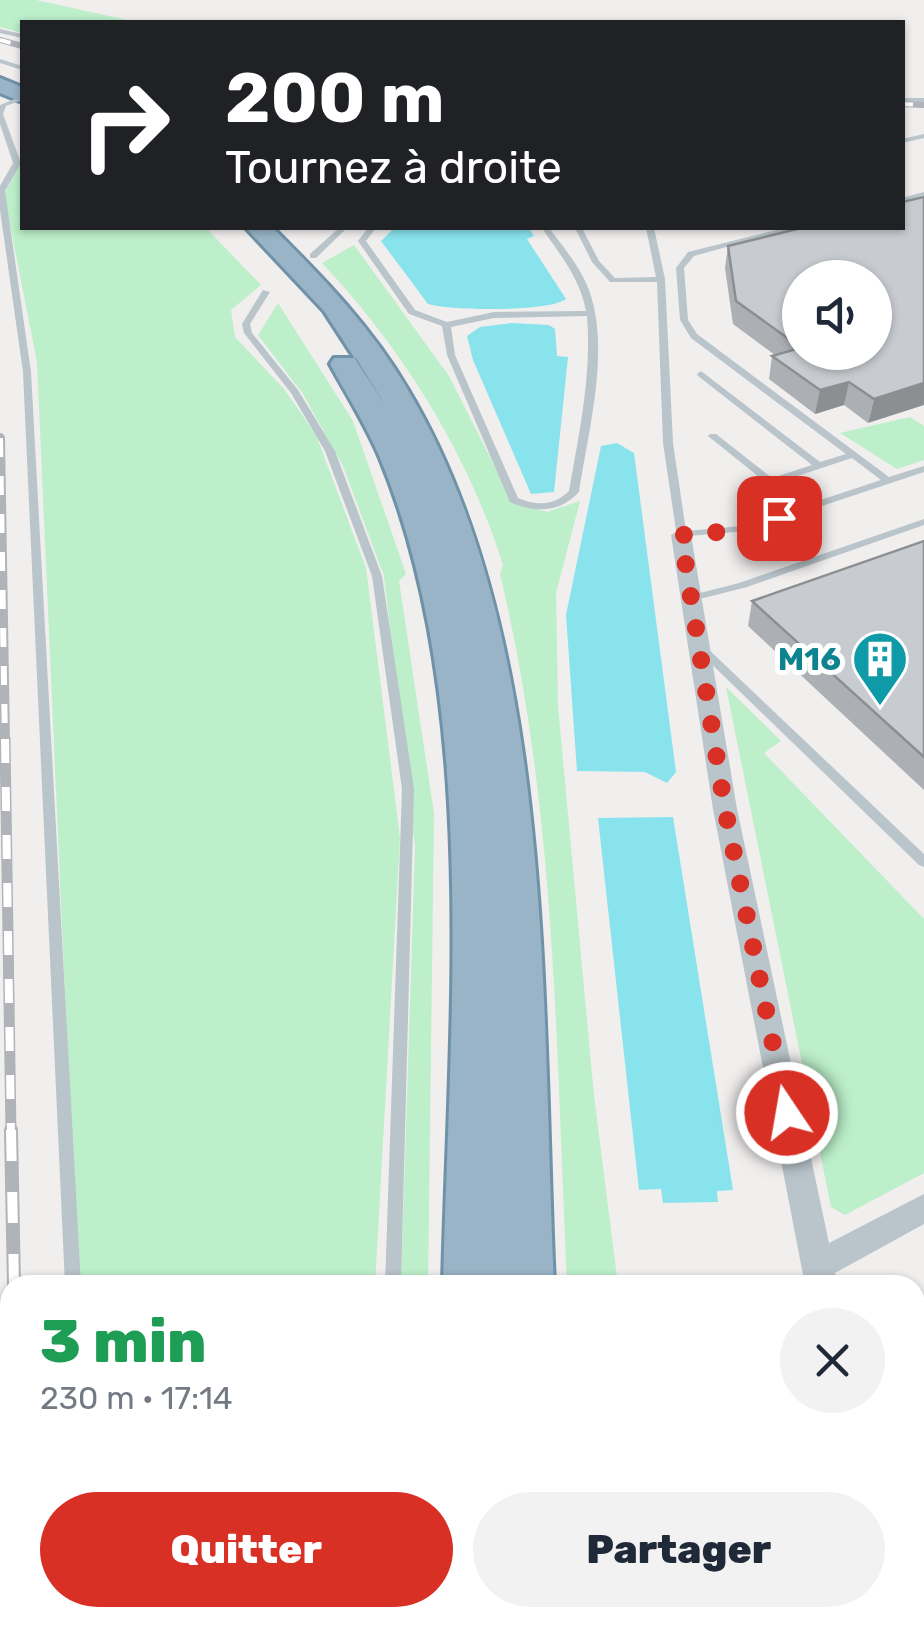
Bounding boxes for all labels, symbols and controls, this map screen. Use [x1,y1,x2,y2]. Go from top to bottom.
text: 200 m [225,57,445,140]
icon: right [60,60,190,190]
text: Tournez à droite [225,141,562,194]
map controls [782,260,892,370]
button: sound [782,260,892,370]
pin [737,476,822,561]
icon: arrive [752,491,807,546]
building icon: M16 [850,629,910,708]
place label: M16 [778,640,841,678]
position arrow [735,1061,839,1165]
text: 3 min [40,1306,206,1377]
button: close [780,1308,885,1413]
text: 230 m · 17:14 [40,1379,233,1417]
button: Quitter [40,1492,453,1607]
button: Partager [473,1492,885,1607]

